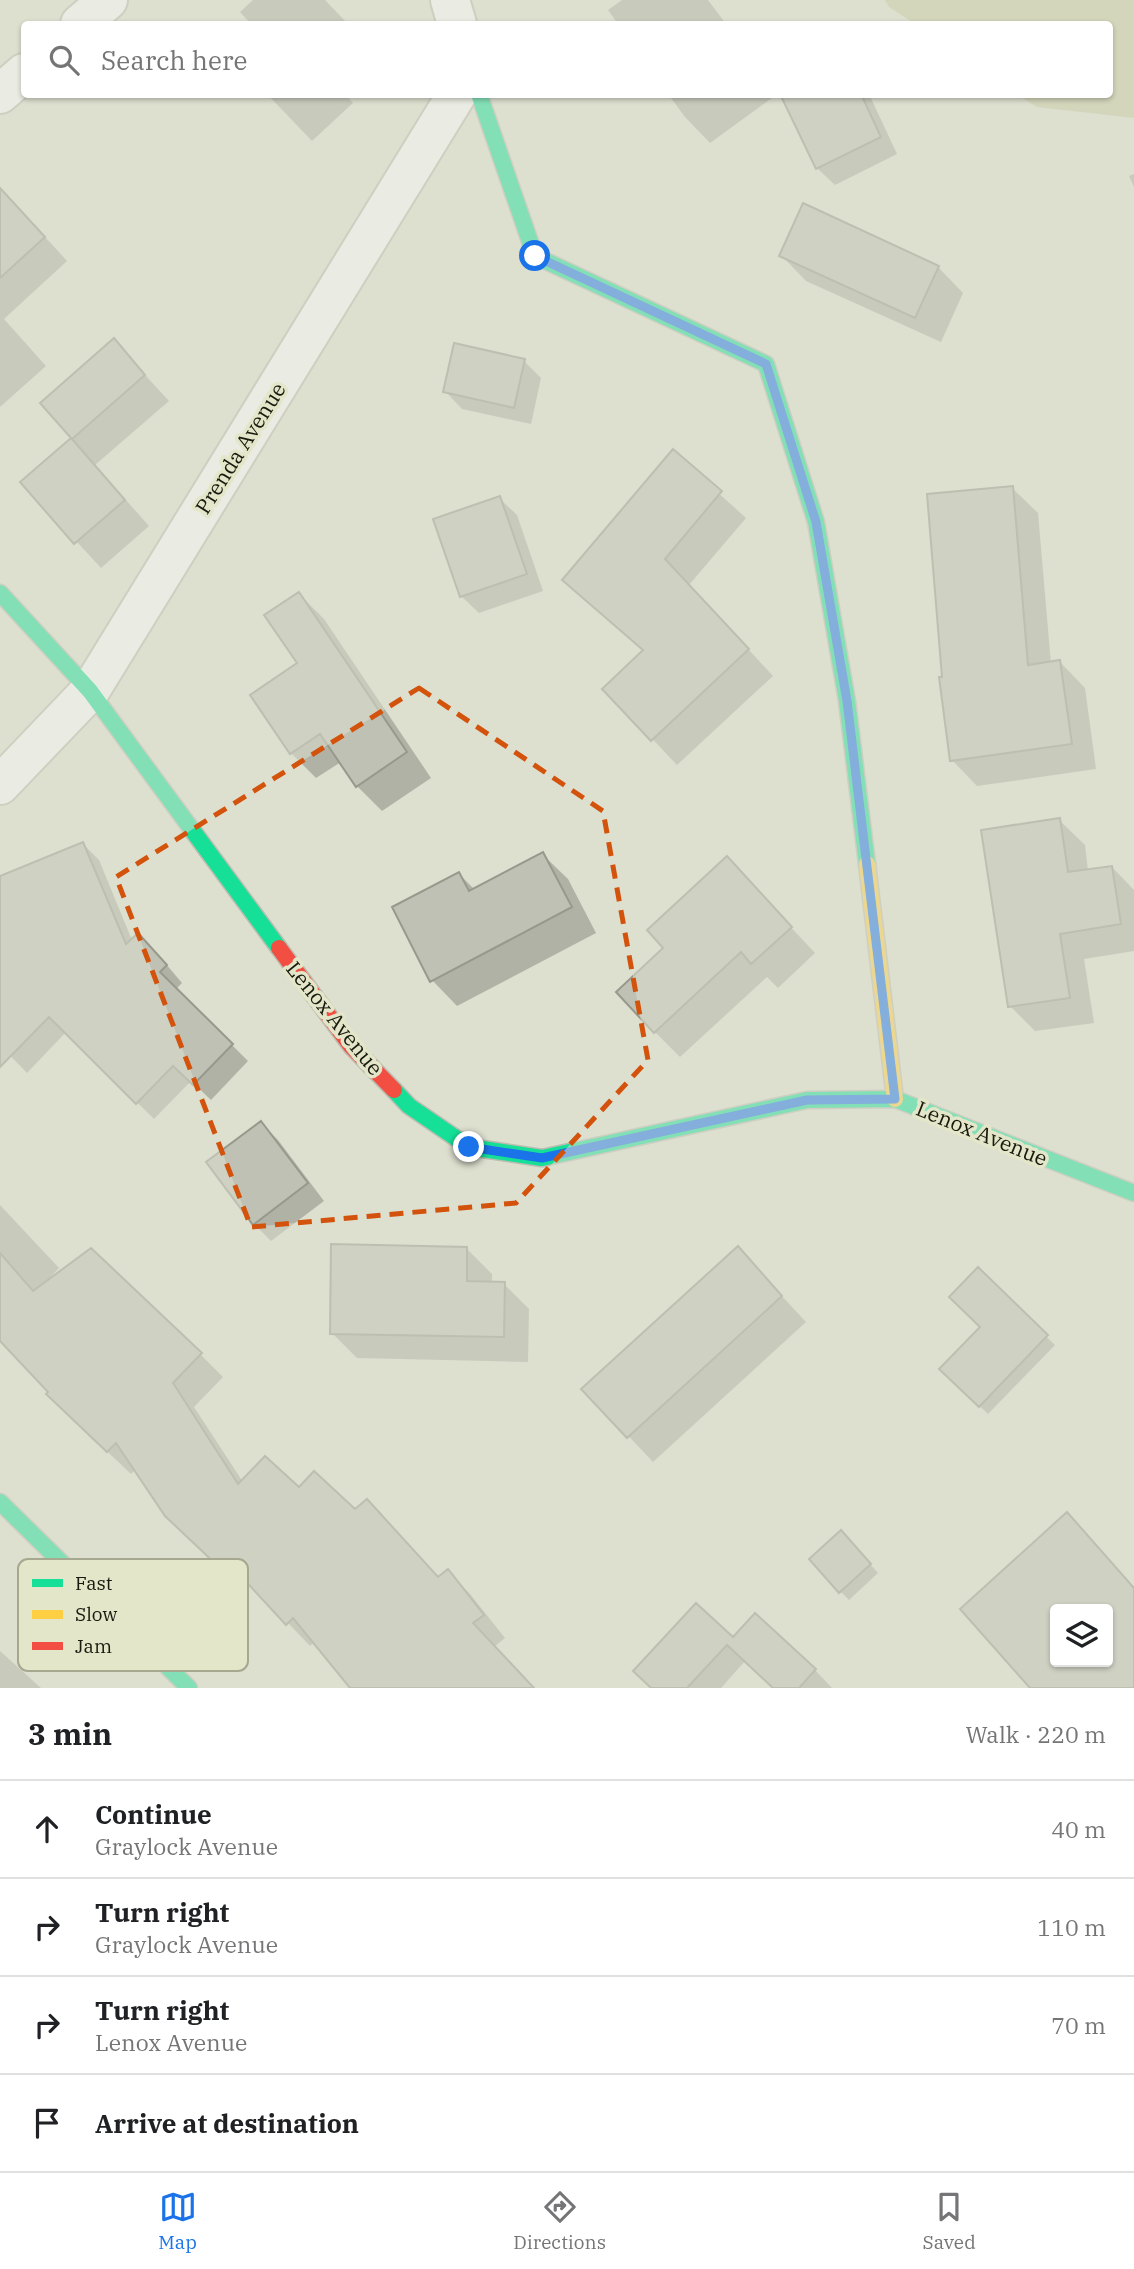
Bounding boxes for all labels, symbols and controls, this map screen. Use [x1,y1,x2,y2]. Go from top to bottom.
search box [21,21,1113,98]
icon: search [45,41,83,79]
text: Search here [101,43,247,77]
route start [519,240,550,271]
street label: Prenda Avenue [188,377,292,519]
street label: Lenox Avenue [280,955,390,1081]
street label: Lenox Avenue [912,1094,1052,1172]
route end [453,1131,484,1162]
legend [18,1559,248,1671]
text: Fast [75,1571,113,1595]
text: Slow [75,1602,117,1626]
map controls [1050,1604,1113,1667]
button: layers [1050,1604,1113,1667]
text: Jam [75,1634,112,1658]
text: 3 min [28,1714,112,1753]
text: Walk · 220 m [965,1719,1106,1749]
text: Continue [95,1797,212,1831]
icon: ahead [28,1810,66,1848]
text: 40 m [1051,1814,1106,1844]
text: Graylock Avenue [95,1831,278,1861]
text: Turn right [95,1895,229,1929]
icon: right [28,1908,66,1946]
text: 110 m [1037,1912,1106,1942]
text: Graylock Avenue [95,1929,278,1959]
text: Turn right [95,1993,229,2027]
icon: right [28,2006,66,2044]
text: 70 m [1051,2010,1106,2040]
text: Lenox Avenue [95,2027,247,2057]
icon: arrive [28,2104,66,2142]
text: Arrive at destination [95,2106,359,2140]
tab: Map [158,2188,197,2254]
tab: Directions [513,2188,606,2254]
tab: Saved [923,2188,976,2254]

